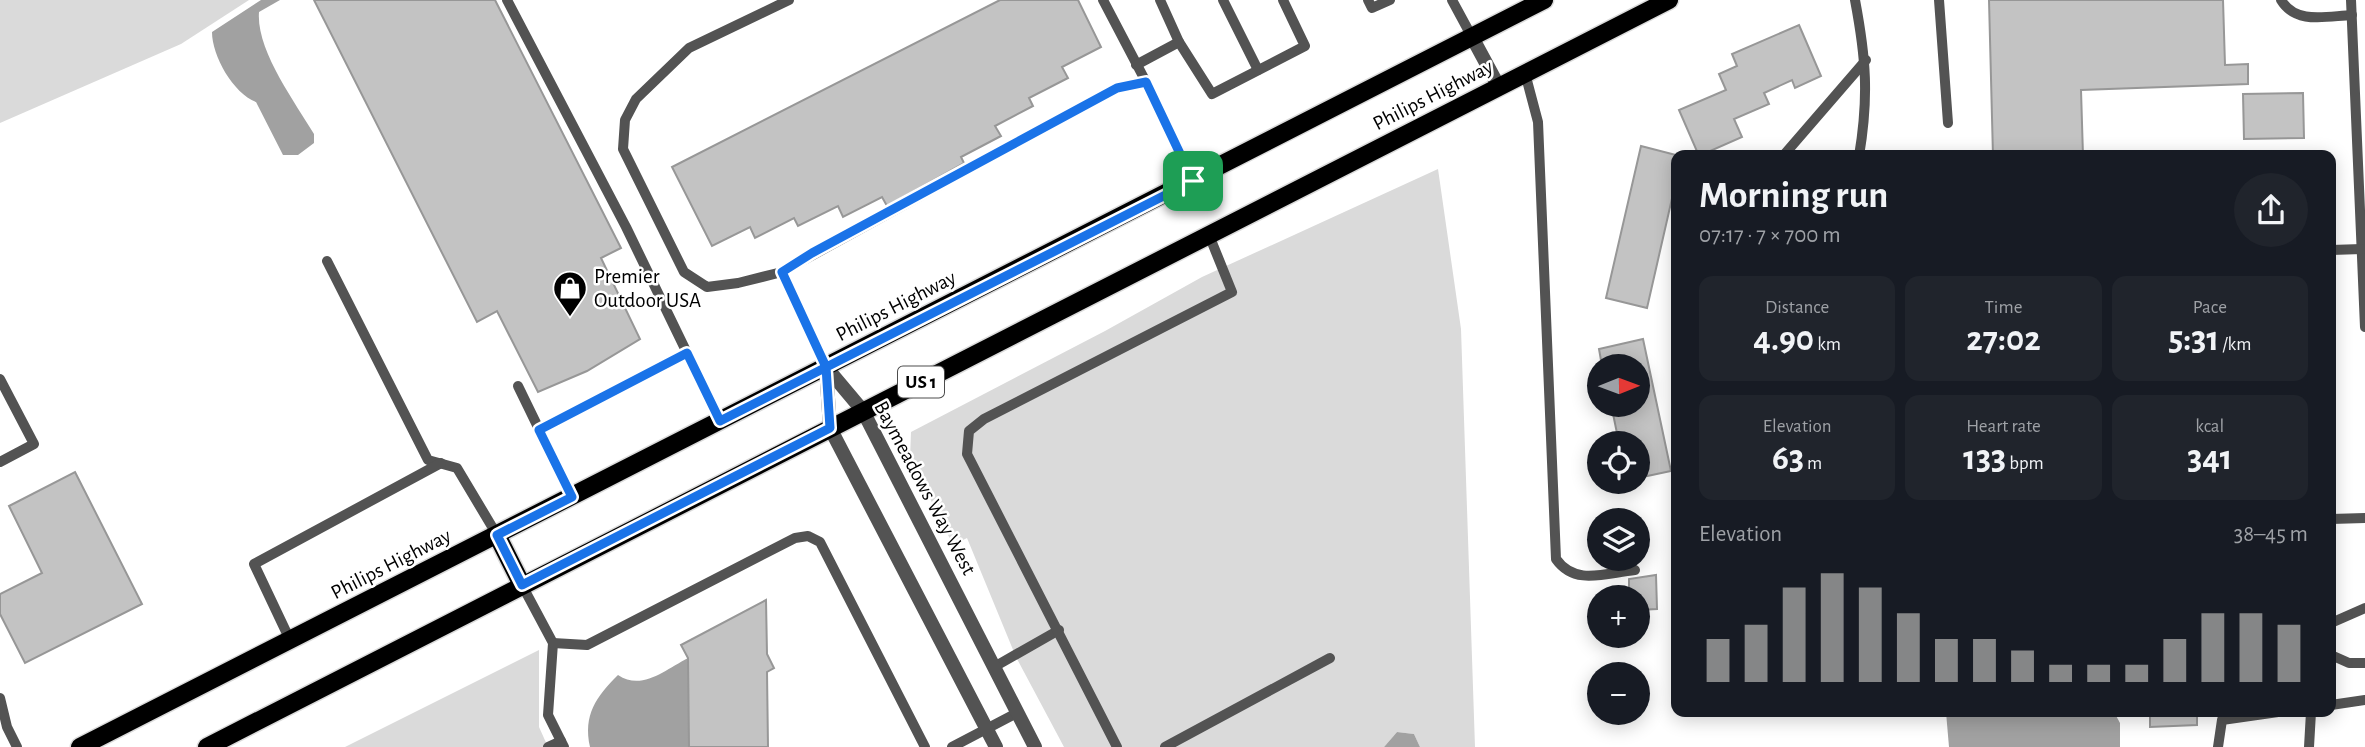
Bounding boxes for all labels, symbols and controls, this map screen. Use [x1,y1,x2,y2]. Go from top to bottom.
street label: Philips Highway [1370,56,1496,134]
pin [1163,151,1223,211]
icon: arrive [1174,162,1212,200]
button: share [2234,173,2308,247]
text: Morning run [1699,177,1888,215]
text: 07:17 · 7 × 700 m [1699,224,1841,247]
place label: Premier Outdoor USA [594,266,701,311]
street label: Philips Highway [833,267,959,345]
shop icon: Premier Outdoor USA [551,269,589,318]
text: Distance [1765,298,1829,317]
text: Time [1985,298,2022,317]
text: Pace [2193,298,2227,317]
text: 4.90 [1753,322,1814,357]
text: 27:02 [1966,322,2041,357]
text: 5:31 [2168,322,2219,357]
text: km [1814,335,1841,354]
text: /km [2219,335,2251,354]
north arrow [1587,354,1650,416]
map controls [1587,354,1650,725]
road number: US 1 [898,366,944,398]
street label: Baymeadows Way West [870,398,980,579]
text: Elevation [1763,417,1832,436]
text: Heart rate [1966,417,2041,436]
text: kcal [2195,417,2224,436]
button: locate [1587,431,1650,494]
text: 63 [1772,441,1804,476]
text: 133 [1963,441,2006,476]
text: 341 [2187,441,2232,476]
text: m [1804,454,1822,473]
text: bpm [2006,454,2044,473]
button: layers [1587,508,1650,571]
text: Elevation [1699,523,1782,546]
text: 38–45 m [2234,523,2308,546]
street label: Philips Highway [328,525,454,603]
button: + [1587,585,1650,648]
button: − [1587,662,1650,725]

